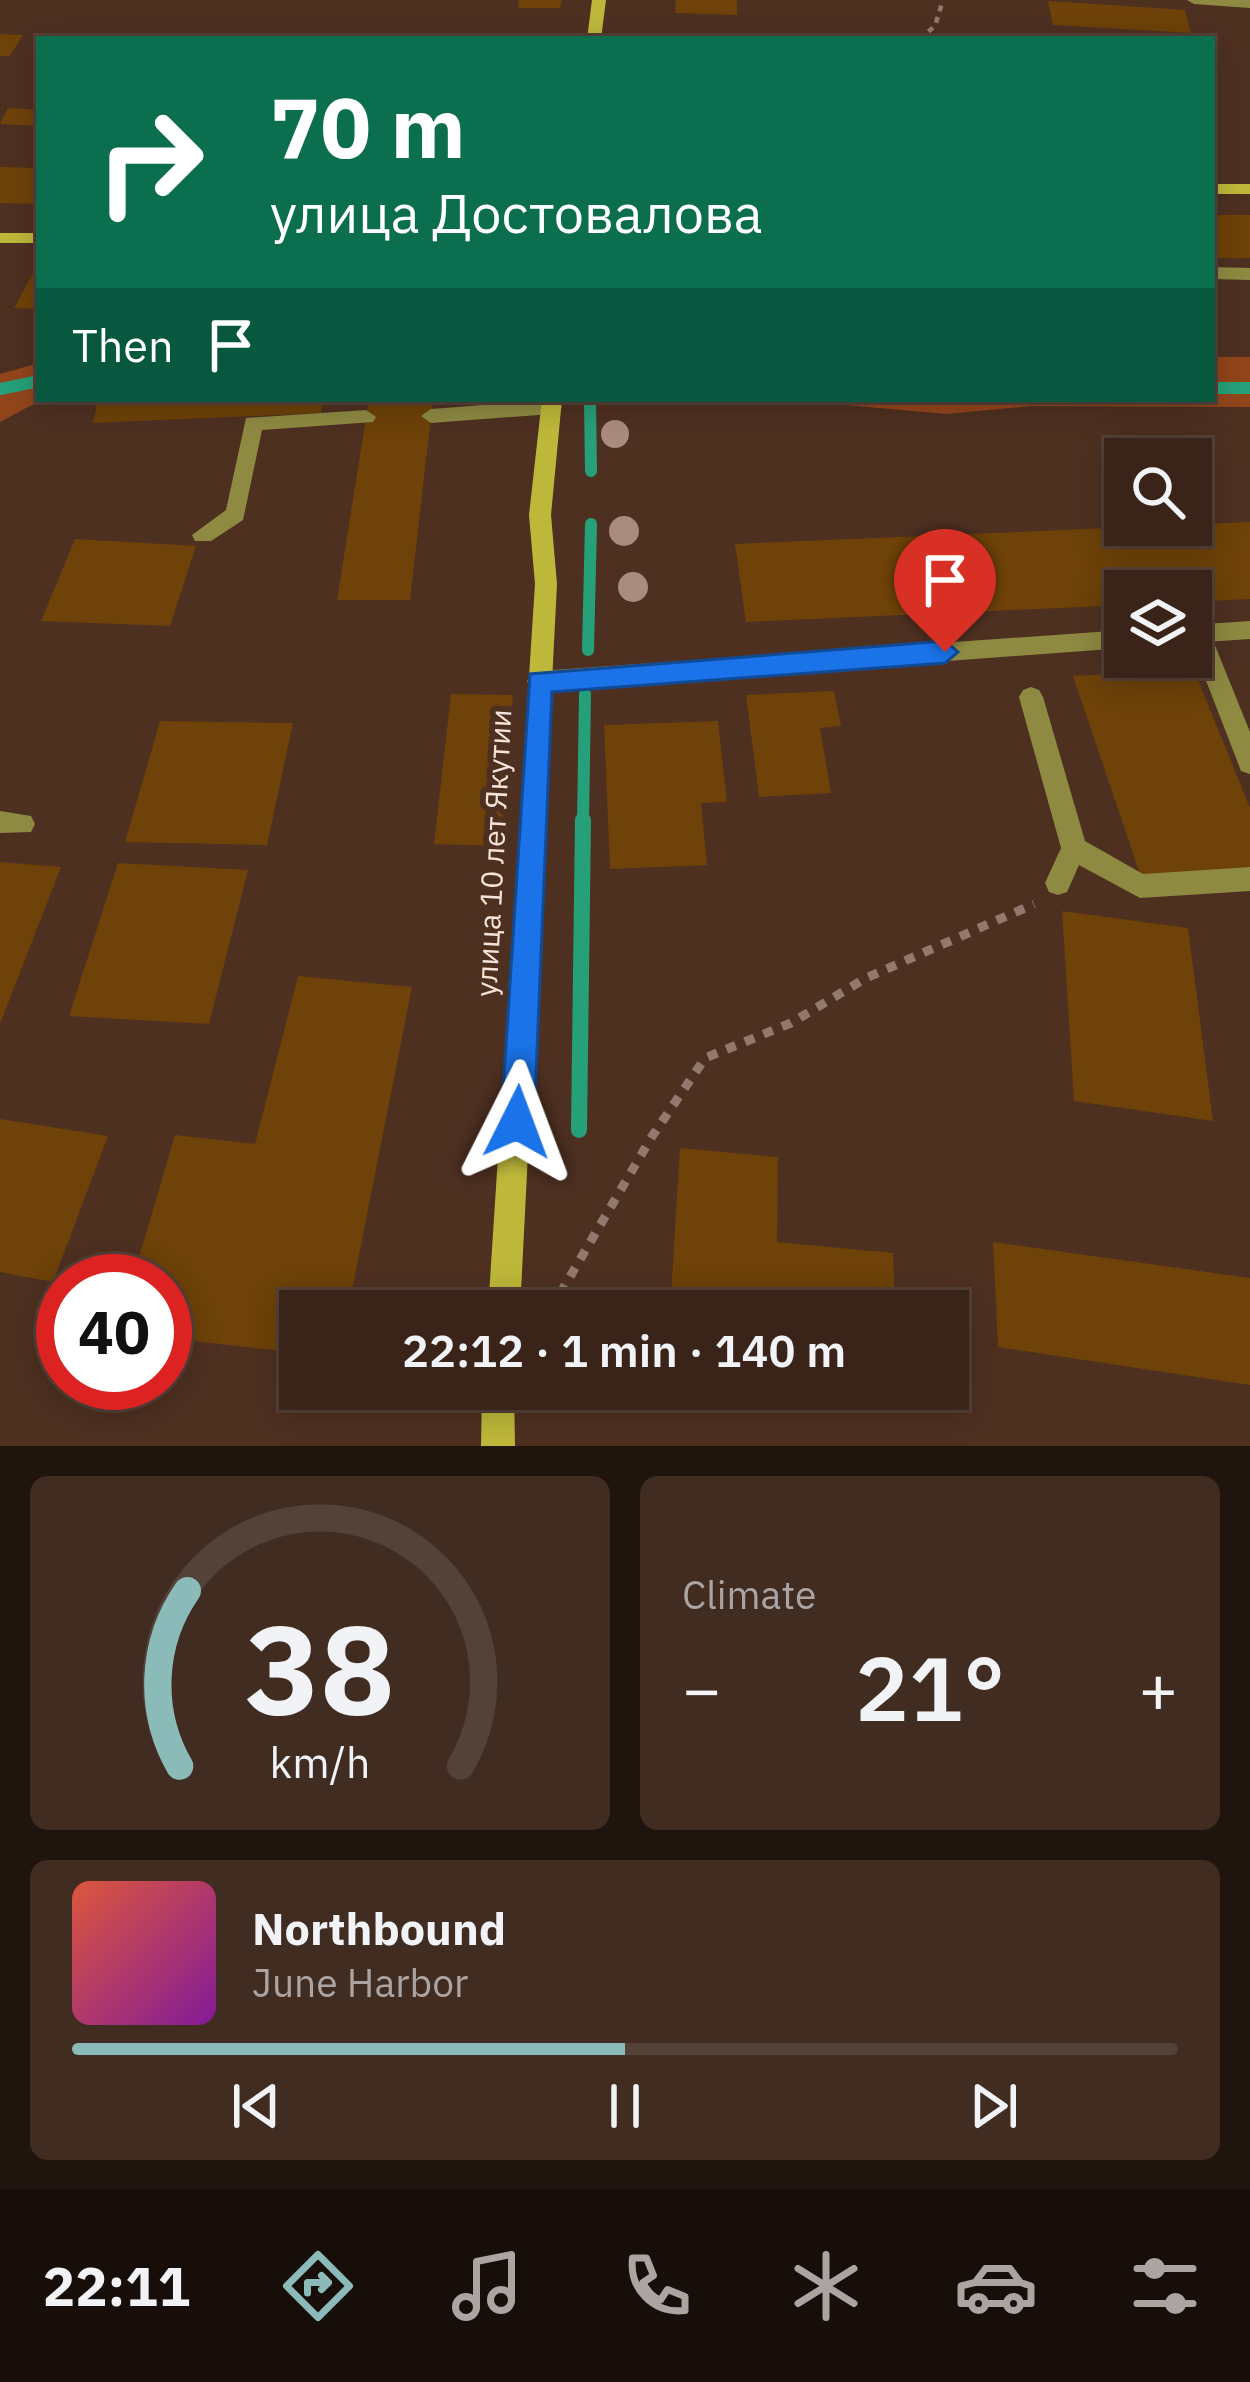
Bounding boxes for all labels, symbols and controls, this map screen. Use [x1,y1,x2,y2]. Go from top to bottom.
text: 70 m [270,72,466,181]
icon: right [72,84,228,240]
text: улица Достовалова [270,178,763,248]
icon: arrive [198,312,264,378]
text: Then [72,316,174,374]
map controls [1104,438,1212,678]
button: search [1104,438,1212,546]
pin [894,529,996,652]
icon: arrive [912,547,978,613]
button: layers [1104,570,1212,678]
street label: улица 10 лет Якутии [465,708,520,998]
position arrow [454,1059,580,1185]
speed limit sign: 40 [36,1254,192,1410]
text: 22:12 · 1 min · 140 m [402,1321,846,1379]
text: Climate [682,1569,816,1620]
text: 38 [245,1587,395,1749]
text: 21° [855,1629,1005,1746]
text: − [682,1645,722,1731]
text: + [1138,1645,1178,1731]
text: km/h [270,1734,370,1790]
text: Northbound [252,1899,506,1957]
text: June Harbor [252,1957,468,2008]
icon: previous [223,2073,289,2139]
icon: pause [592,2073,658,2139]
icon: next [961,2073,1027,2139]
icon: directions [276,2244,360,2328]
icon: music [445,2244,529,2328]
icon: phone [615,2244,699,2328]
icon: climate [784,2244,868,2328]
icon: car [954,2244,1038,2328]
icon: filters [1123,2244,1207,2328]
text: 22:11 [43,2251,190,2321]

